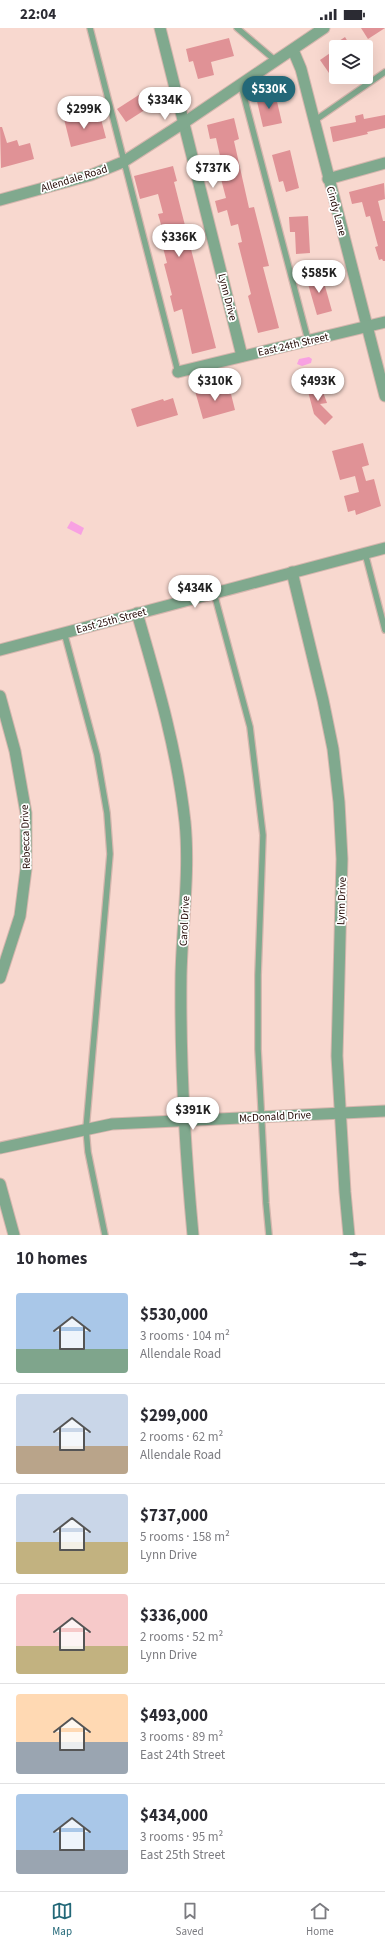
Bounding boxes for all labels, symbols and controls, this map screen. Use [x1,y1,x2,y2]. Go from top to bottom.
text: 22:04 [20,4,56,25]
map controls [329,40,373,84]
button: layers [329,40,373,84]
pin: $530K [241,76,297,110]
text: $530K [251,80,287,98]
pin: $334K [137,87,193,121]
text: $334K [147,91,183,109]
pin: $299K [56,96,112,130]
text: $299K [66,100,102,118]
pin: $737K [185,155,241,189]
text: $737K [195,159,231,177]
street label: Allendale Road [39,161,109,196]
street label: Cindy Lane [323,185,350,238]
pin: $336K [151,224,207,258]
text: $336K [161,228,197,246]
pin: $585K [291,260,347,294]
text: $585K [301,264,337,282]
street label: Lynn Drive [214,272,241,323]
street label: East 24th Street [256,329,330,360]
pin: $310K [187,368,243,402]
pin: $493K [290,368,346,402]
text: $310K [197,372,233,390]
text: $493K [300,372,336,390]
pin: $434K [167,575,223,609]
text: $434K [177,579,213,597]
street label: East 25th Street [74,604,148,637]
street label: Rebecca Drive [17,804,34,869]
street label: Lynn Drive [333,876,350,925]
street label: Carol Drive [176,895,193,947]
pin: $391K [165,1097,221,1131]
text: $391K [175,1101,211,1119]
street label: McDonald Drive [239,1107,312,1126]
text: 10 homes [16,1247,87,1271]
icon: filters [347,1248,369,1270]
text: $530,000 [140,1303,208,1327]
icon: home [48,1309,96,1357]
text: 3 rooms · 104 m² [140,1327,230,1345]
text: Allendale Road [140,1345,221,1363]
text: $299,000 [140,1404,208,1428]
icon: home [48,1410,96,1458]
text: 2 rooms · 62 m² [140,1428,223,1446]
text: Allendale Road [140,1446,221,1464]
text: $737,000 [140,1504,208,1528]
icon: home [48,1510,96,1558]
text: 5 rooms · 158 m² [140,1528,230,1546]
text: Lynn Drive [140,1546,197,1564]
text: $336,000 [140,1604,208,1628]
icon: home [48,1610,96,1658]
text: 2 rooms · 52 m² [140,1628,223,1646]
text: Lynn Drive [140,1646,197,1664]
text: $493,000 [140,1704,208,1728]
icon: home [48,1710,96,1758]
text: 3 rooms · 89 m² [140,1728,223,1746]
text: East 24th Street [140,1746,225,1764]
text: $434,000 [140,1804,208,1828]
icon: home [48,1810,96,1858]
text: 3 rooms · 95 m² [140,1828,223,1846]
text: East 25th Street [140,1846,225,1864]
tab: Map [51,1900,73,1939]
tab: Saved [176,1900,204,1939]
tab: Home [306,1900,334,1939]

